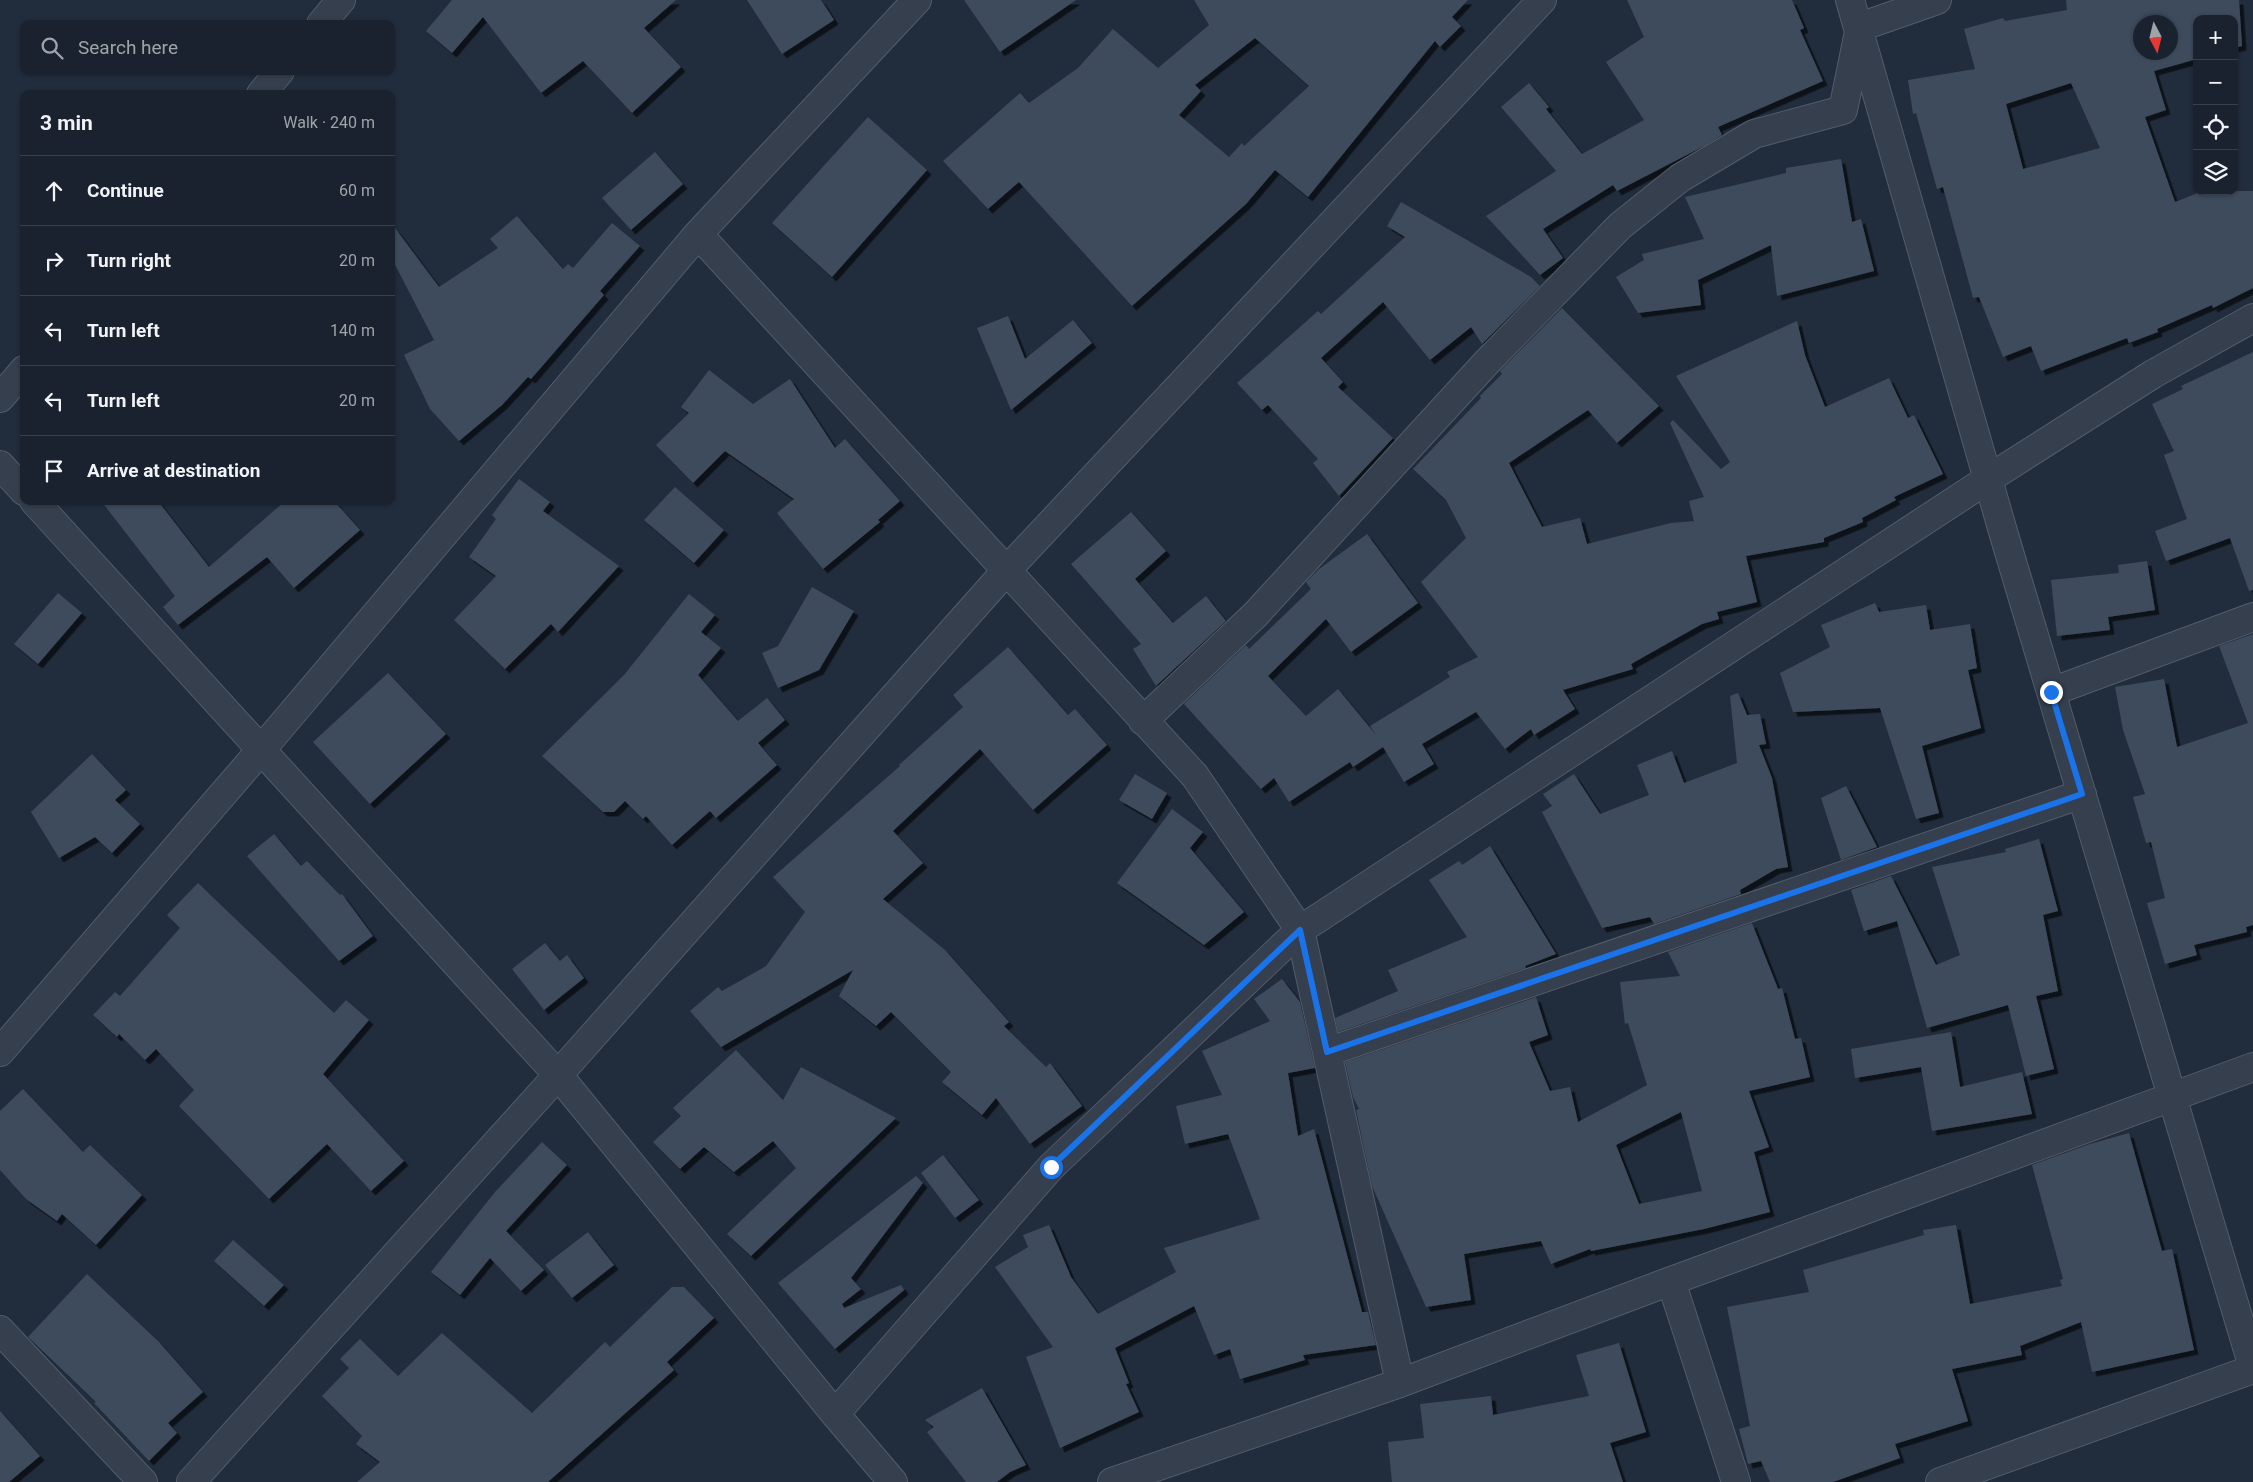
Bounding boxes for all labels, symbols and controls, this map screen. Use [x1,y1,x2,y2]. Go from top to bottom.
north arrow [2133,15,2178,60]
map controls [2193,15,2238,195]
button: + [2193,15,2238,60]
search box [20,20,395,75]
icon: search [38,34,66,62]
text: Search here [78,36,178,59]
button: − [2193,60,2238,105]
button: locate [2193,105,2238,150]
text: 3 min [40,111,93,135]
text: Walk · 240 m [283,113,375,132]
button: layers [2193,150,2238,195]
icon: ahead [40,177,68,205]
text: Continue [87,179,164,202]
text: 60 m [339,181,375,200]
icon: right [40,247,68,275]
text: Turn right [87,249,171,272]
text: 20 m [339,251,375,270]
icon: left [40,317,68,345]
text: Turn left [87,319,160,342]
text: 140 m [330,321,375,340]
icon: left [40,387,68,415]
text: Turn left [87,389,160,412]
text: 20 m [339,391,375,410]
icon: arrive [40,457,68,485]
text: Arrive at destination [87,459,260,482]
route end [2040,681,2063,704]
route start [1040,1156,1063,1179]

